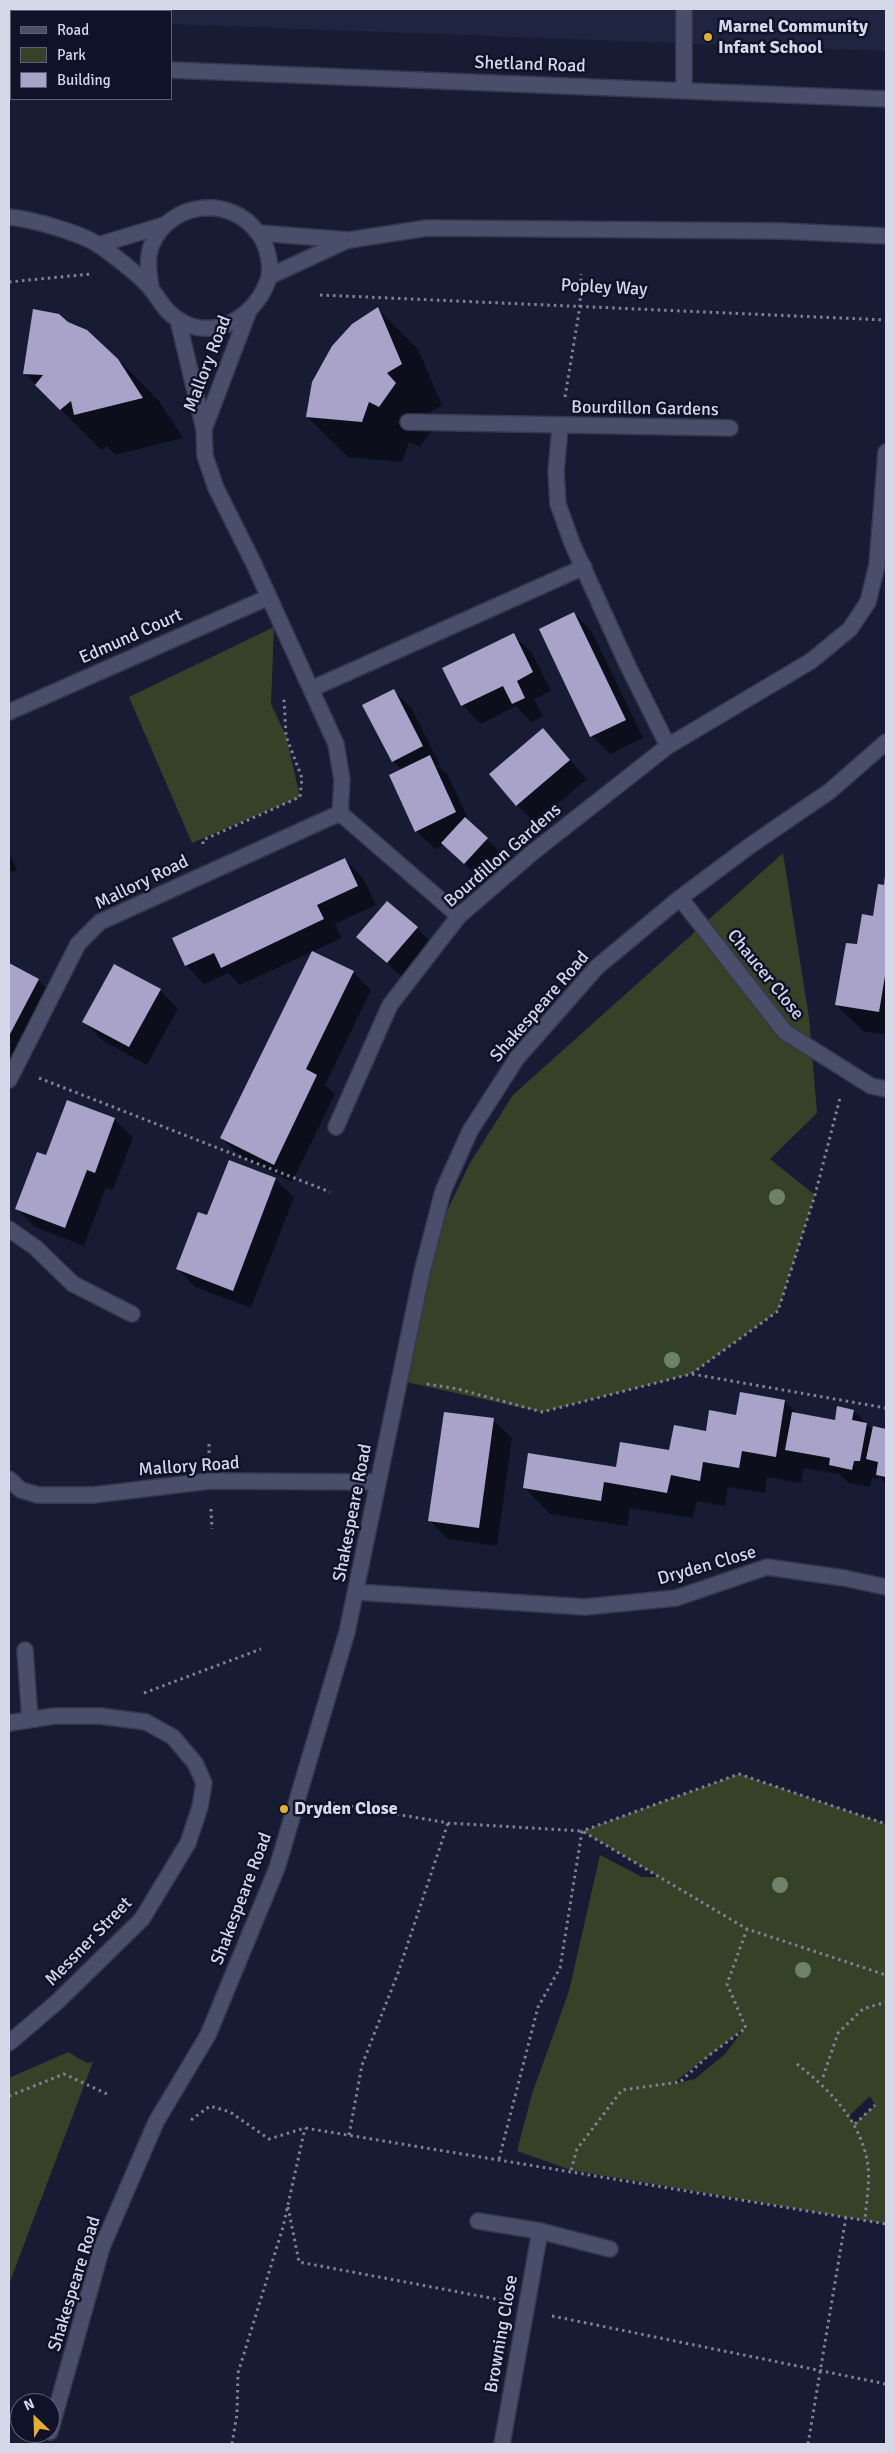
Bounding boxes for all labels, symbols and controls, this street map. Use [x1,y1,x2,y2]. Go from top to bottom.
legend [10,10,172,100]
place label: Marnel Community Infant School [718,16,868,58]
text: Road [57,21,89,39]
marker: Marnel Community Infant School [702,31,714,43]
text: Park [57,46,86,64]
street label: Shetland Road [474,52,586,78]
text: Building [57,71,111,89]
street label: Popley Way [560,275,648,301]
street label: Mallory Road [180,313,236,415]
street label: Bourdillon Gardens [571,397,719,421]
street label: Edmund Court [76,605,186,669]
street label: Bourdillon Gardens [440,799,566,913]
street label: Mallory Road [92,851,192,915]
street label: Chaucer Close [722,926,808,1024]
street label: Shakespeare Road [486,947,594,1067]
street label: Shakespeare Road [329,1442,377,1584]
street label: Mallory Road [138,1453,240,1481]
street label: Dryden Close [655,1542,759,1590]
place label: Dryden Close [294,1798,398,1820]
marker: Dryden Close [278,1803,290,1815]
street label: Shakespeare Road [207,1830,277,1968]
street label: Messner Street [41,1893,137,1991]
street label: Shakespeare Road [44,2214,106,2354]
street label: Browning Close [481,2273,523,2395]
north arrow [10,2393,60,2443]
text: N [21,2395,37,2415]

